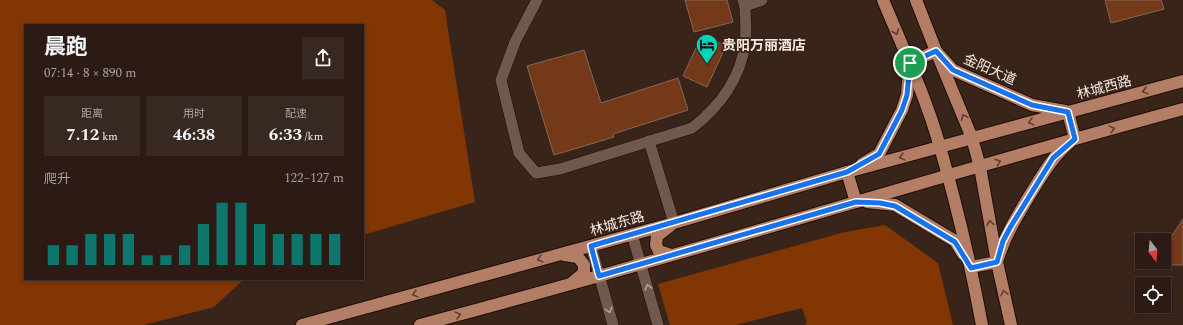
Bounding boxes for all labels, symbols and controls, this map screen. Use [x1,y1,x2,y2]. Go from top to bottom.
one-way arrow [892,28,900,35]
text: 晨跑 [44,31,88,64]
hotel icon: 贵阳万丽酒店 [694,32,720,65]
place label: 贵阳万丽酒店 [722,35,806,56]
button: share [302,37,344,79]
pin [893,46,927,80]
street label: 金阳大道 [960,48,1020,90]
icon: arrive [899,52,921,74]
text: 07:14 · 8 × 890 m [44,63,136,83]
street label: 林城西路 [1074,70,1134,105]
one-way arrow [1142,86,1149,95]
text: 距离 [81,105,103,122]
text: 用时 [183,105,205,122]
text: 配速 [285,105,307,122]
one-way arrow [960,114,968,121]
one-way arrow [1027,117,1034,126]
text: 7.12 [66,122,99,148]
text: 46:38 [173,122,215,148]
text: 6:33 [269,122,302,148]
one-way arrow [1109,125,1116,133]
text: km [99,128,118,145]
text: /km [302,128,323,145]
one-way arrow [899,152,906,161]
one-way arrow [995,158,1002,167]
text: 122–127 m [284,168,344,188]
text: 爬升 [44,169,70,189]
street label: 林城东路 [587,206,647,241]
one-way arrow [986,220,995,227]
north arrow [1135,233,1171,269]
map controls [1135,233,1171,313]
one-way arrow [537,255,543,263]
button: locate [1135,277,1171,313]
one-way arrow [644,284,653,291]
one-way arrow [412,289,419,298]
one-way arrow [1000,290,1008,297]
one-way arrow [604,307,613,314]
one-way arrow [454,311,461,320]

